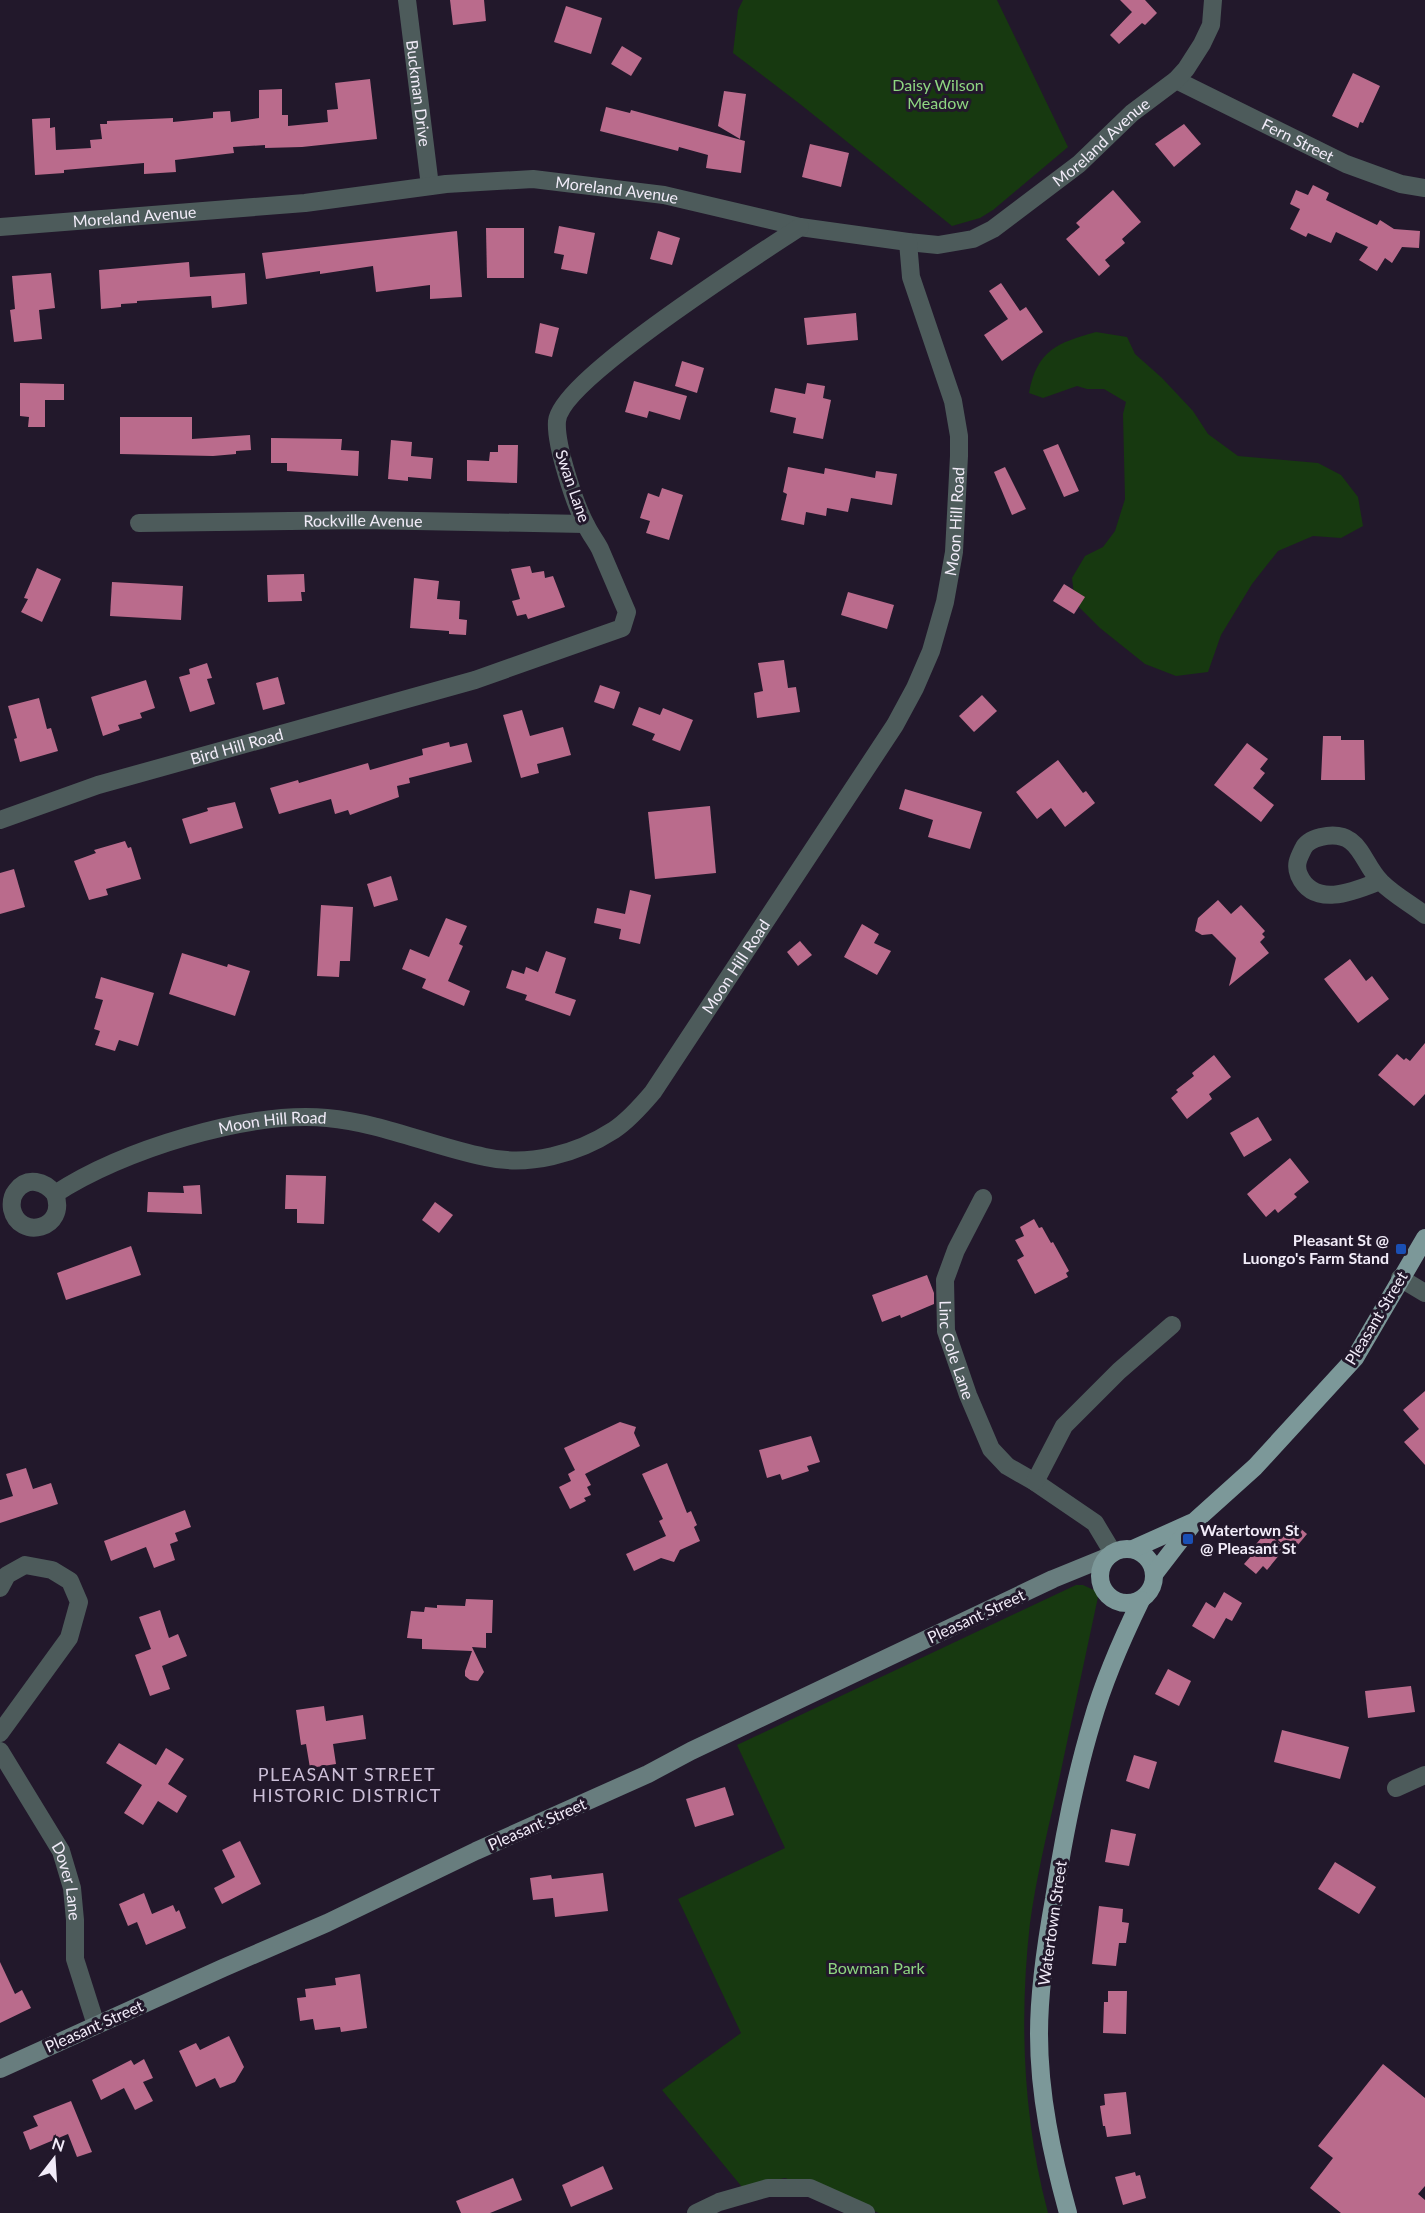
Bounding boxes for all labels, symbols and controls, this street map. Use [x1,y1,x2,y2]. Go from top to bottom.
street label: Buckman Drive [403,39,435,148]
park label: Daisy Wilson Meadow [892,75,984,112]
street label: Moreland Avenue [1048,93,1153,190]
street label: Fern Street [1259,114,1337,166]
street label: Moreland Avenue [554,172,680,207]
street label: Moreland Avenue [72,202,197,230]
street label: Swan Lane [552,447,595,525]
street label: Moon Hill Road [940,467,967,577]
street label: Rockville Avenue [303,510,423,530]
street label: Bird Hill Road [188,724,285,768]
street label: Moon Hill Road [697,916,773,1017]
street label: Moon Hill Road [216,1107,327,1137]
place label: Pleasant St @ Luongo's Farm Stand [1243,1230,1389,1267]
marker: Pleasant St @ Luongo's Farm Stand [1394,1242,1408,1256]
street label: Pleasant Street [1340,1267,1411,1368]
street label: Linc Cole Lane [936,1300,979,1402]
place label: Watertown St @ Pleasant St [1200,1520,1299,1557]
marker: Watertown St @ Pleasant St [1181,1532,1195,1546]
street label: Pleasant Street [924,1585,1028,1646]
district label: PLEASANT STREET HISTORIC DISTRICT [252,1763,442,1806]
street label: Pleasant Street [485,1793,589,1854]
street label: Dover Lane [48,1838,85,1921]
street label: Watertown Street [1033,1859,1070,1987]
park label: Bowman Park [827,1958,925,1977]
street label: Pleasant Street [42,1995,146,2056]
north arrow [24,2129,84,2189]
text: N [50,2133,67,2155]

